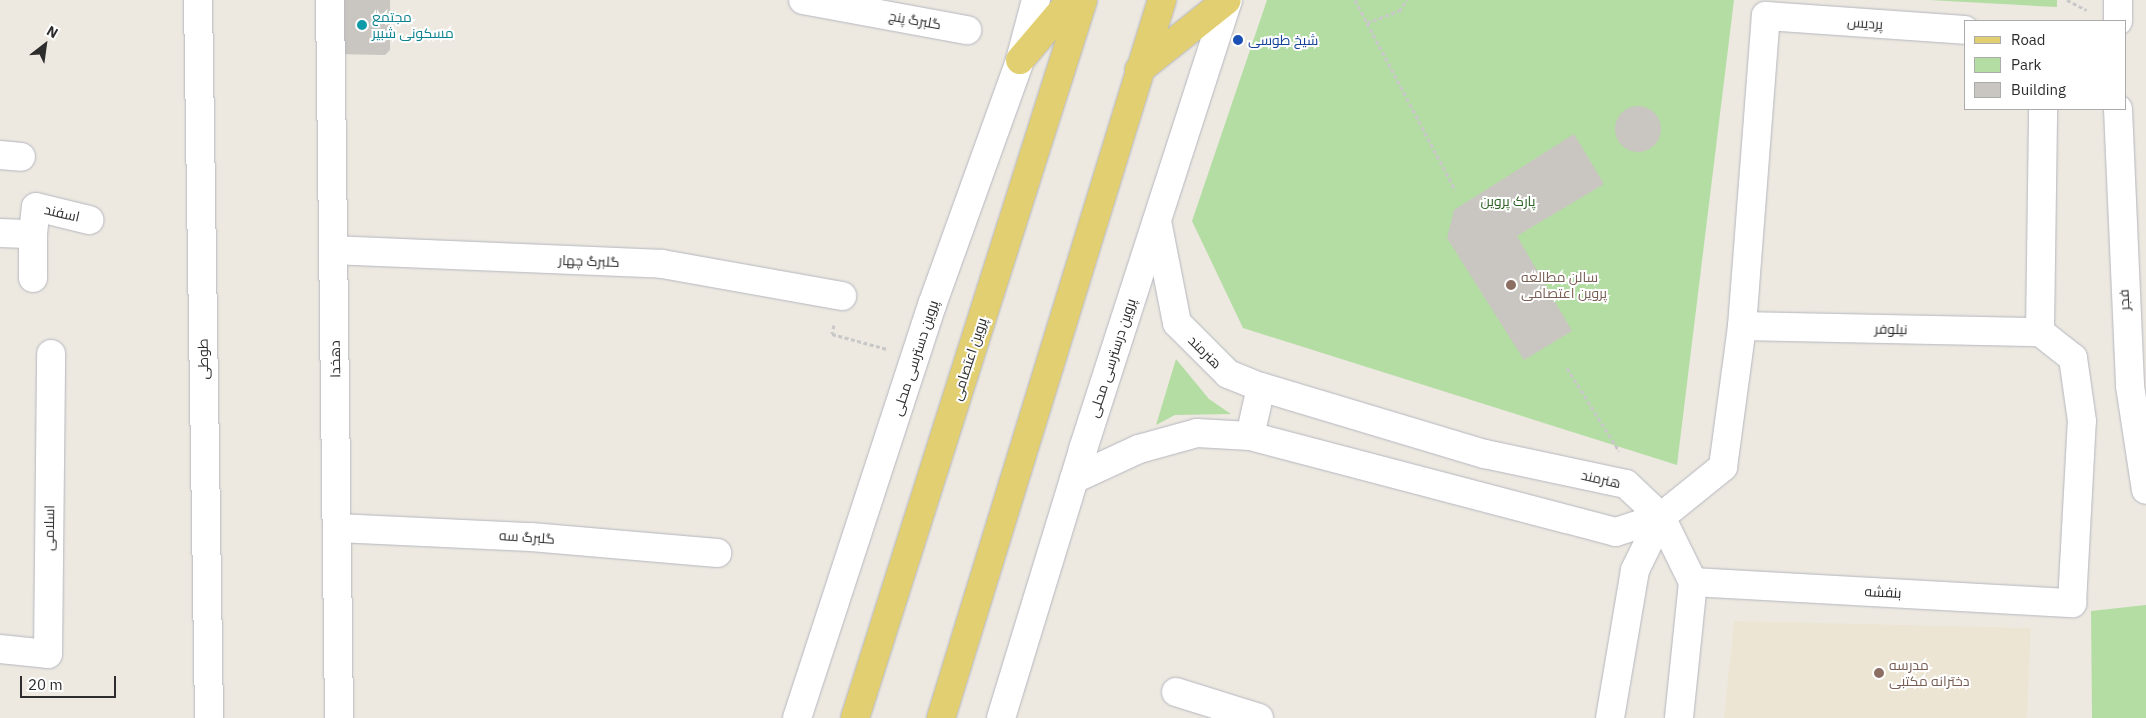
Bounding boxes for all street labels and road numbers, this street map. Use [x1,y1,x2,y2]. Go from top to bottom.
street label: گلبرگ پنج [887,7,943,33]
street label: پردیس [1847,13,1883,33]
street label: اسفند [43,201,81,225]
street label: گلبرگ چهار [558,252,620,270]
street label: فجر [2115,289,2133,311]
street label: پروین درسترسی محلی [1085,296,1139,420]
street label: پروین دسترسی محلی [888,298,942,418]
street label: پروین اعتصامی [948,316,990,402]
street label: نیلوفر [1874,320,1908,338]
street label: هنرمند [1185,332,1225,372]
street label: طوطی [194,338,212,380]
street label: دهخدا [326,340,344,378]
street label: هنرمند [1580,466,1622,492]
street label: اسلامی [40,505,58,551]
street label: گلبرگ سه [498,527,556,547]
street label: بنفشه [1864,583,1902,601]

